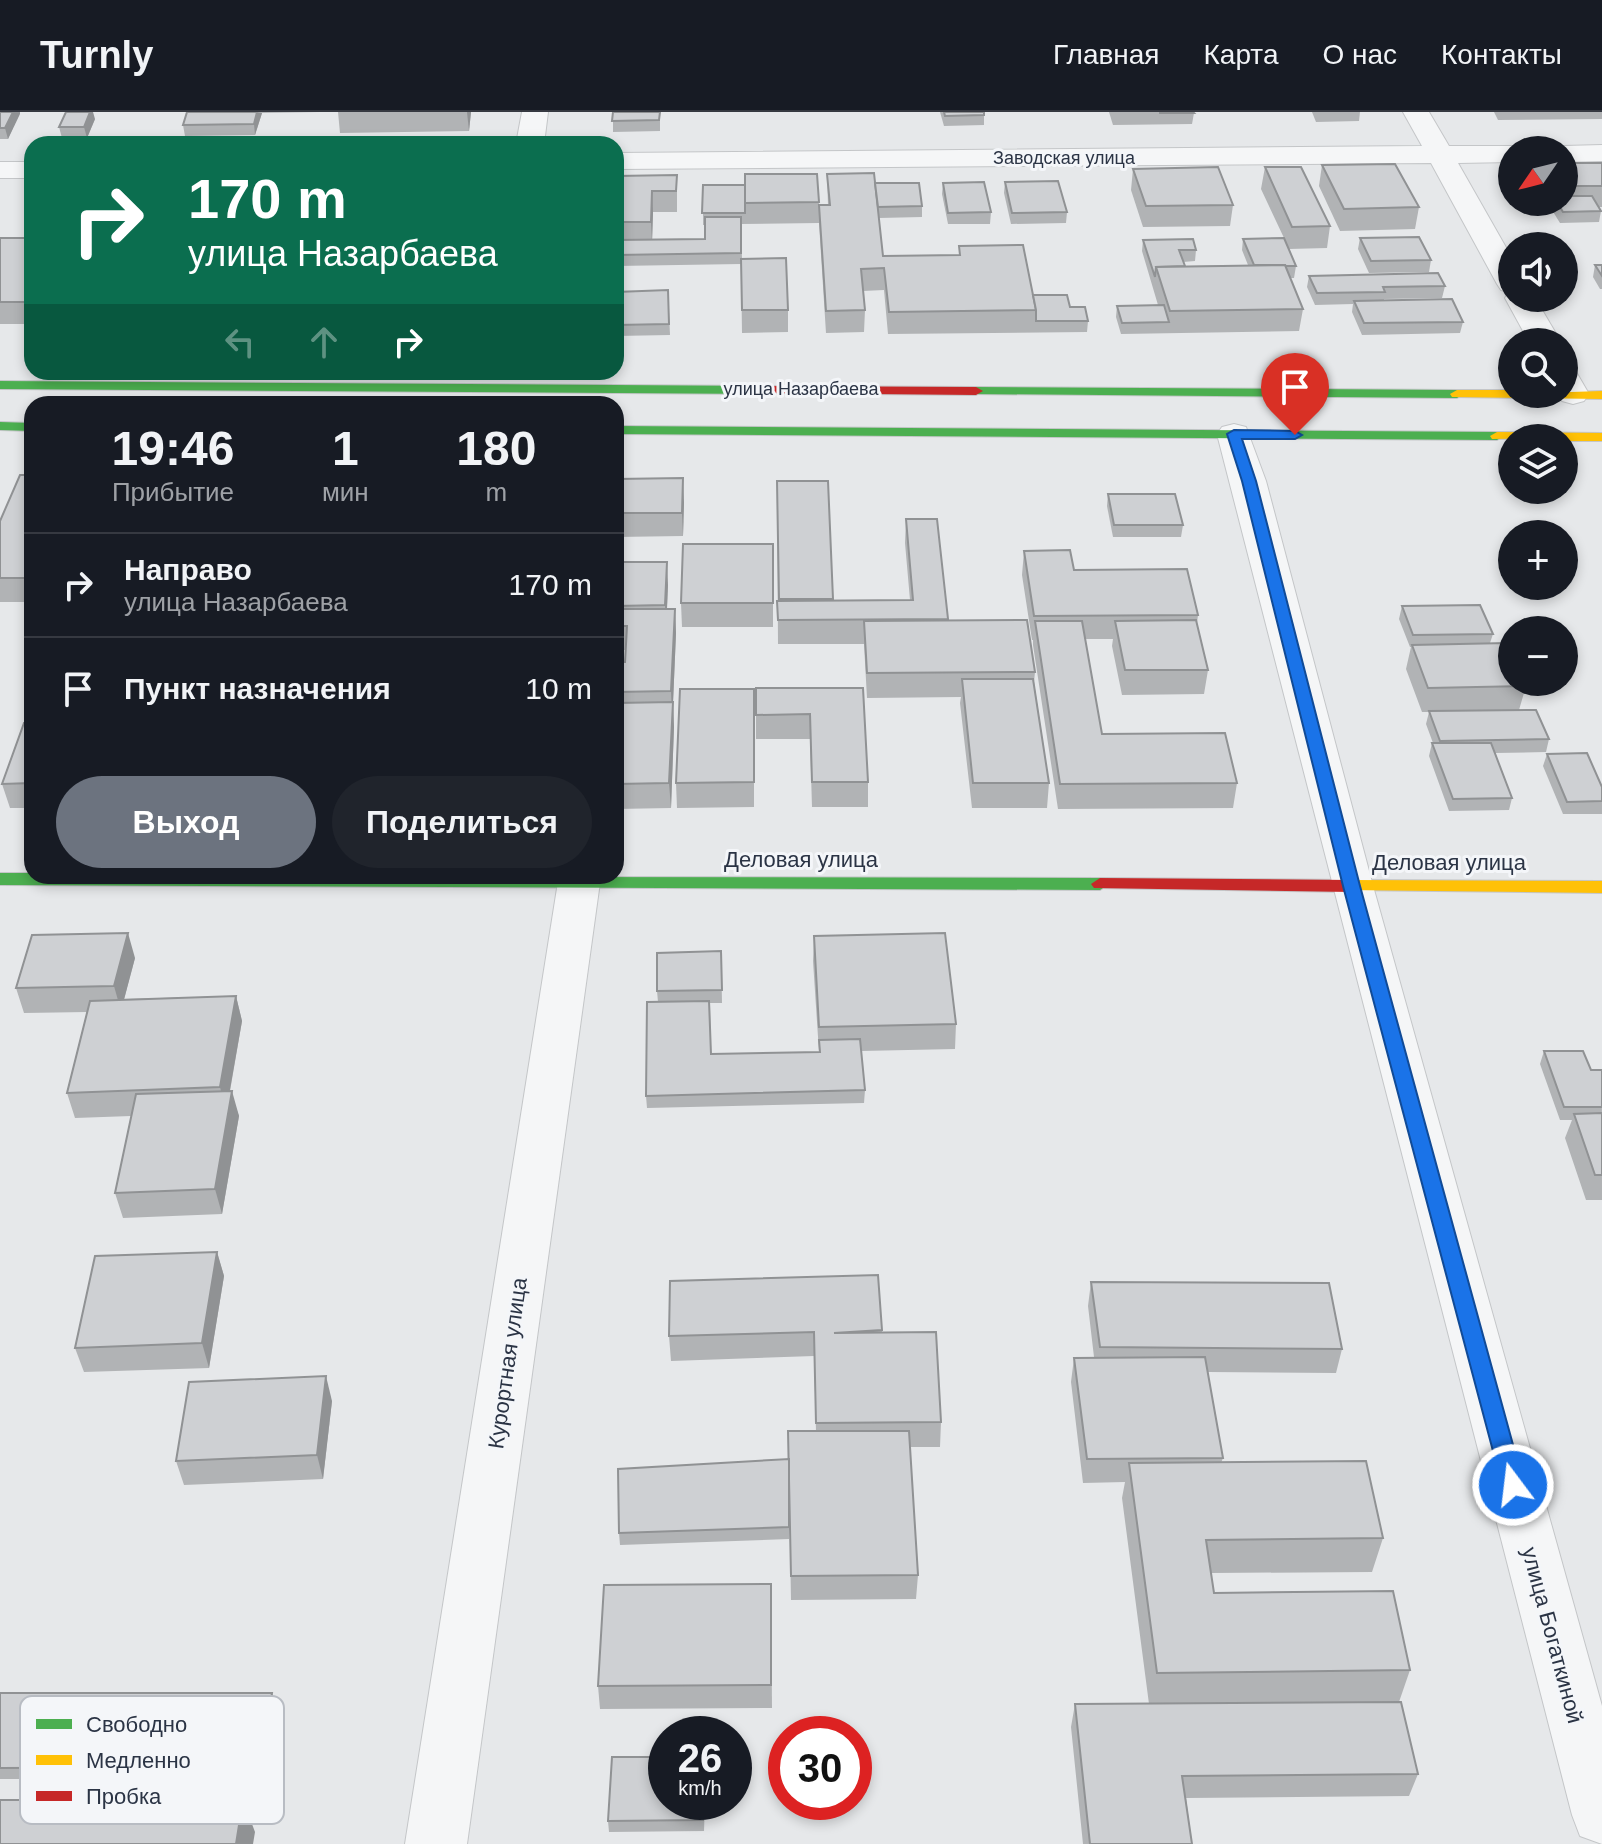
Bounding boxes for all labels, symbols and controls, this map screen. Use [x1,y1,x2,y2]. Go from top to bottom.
text: Turnly [40,34,153,76]
text: Главная [1053,39,1160,70]
text: Карта [1204,39,1278,70]
text: О нас [1322,39,1397,70]
text: Контакты [1441,39,1562,70]
north arrow [1498,136,1578,216]
map controls [1498,136,1578,696]
street label: Заводская улица [993,148,1136,168]
text: 170 m [188,167,347,230]
icon: right [56,168,160,272]
button: sound [1498,232,1578,312]
text: улица Назарбаева [188,233,498,274]
icon: left [218,320,262,364]
icon: ahead [302,320,346,364]
icon: right [386,320,430,364]
button: search [1498,328,1578,408]
pin [1261,353,1329,435]
icon: arrive [1273,365,1317,409]
street label: улица Назарбаева [724,379,879,399]
text: 19:46 [112,422,234,475]
text: 1 [332,422,359,475]
text: 180 [456,422,536,475]
button: layers [1498,424,1578,504]
text: Прибытие [112,477,234,507]
text: мин [322,477,369,507]
text: m [486,477,507,507]
button: + [1498,520,1578,600]
text: Направо [124,553,252,586]
icon: right [56,563,100,607]
text: 170 m [509,568,592,601]
text: улица Назарбаева [124,587,348,617]
button: − [1498,616,1578,696]
icon: arrive [56,667,100,711]
text: Пункт назначения [124,672,391,705]
text: 10 m [525,672,592,705]
button: Выход [56,776,316,868]
button: Поделиться [332,776,592,868]
street label: Деловая улица [724,847,879,872]
street label: Деловая улица [1372,850,1527,875]
street label: Курортная улица [483,1275,532,1450]
position arrow [1471,1443,1555,1527]
street label: улица Богаткиной [1517,1544,1588,1726]
legend [20,1696,284,1824]
text: Свободно [86,1712,187,1737]
speed limit sign: 30 [768,1716,872,1820]
text: 26 [678,1736,722,1780]
text: Медленно [86,1748,191,1773]
text: km/h [678,1777,722,1799]
text: Пробка [86,1784,162,1809]

